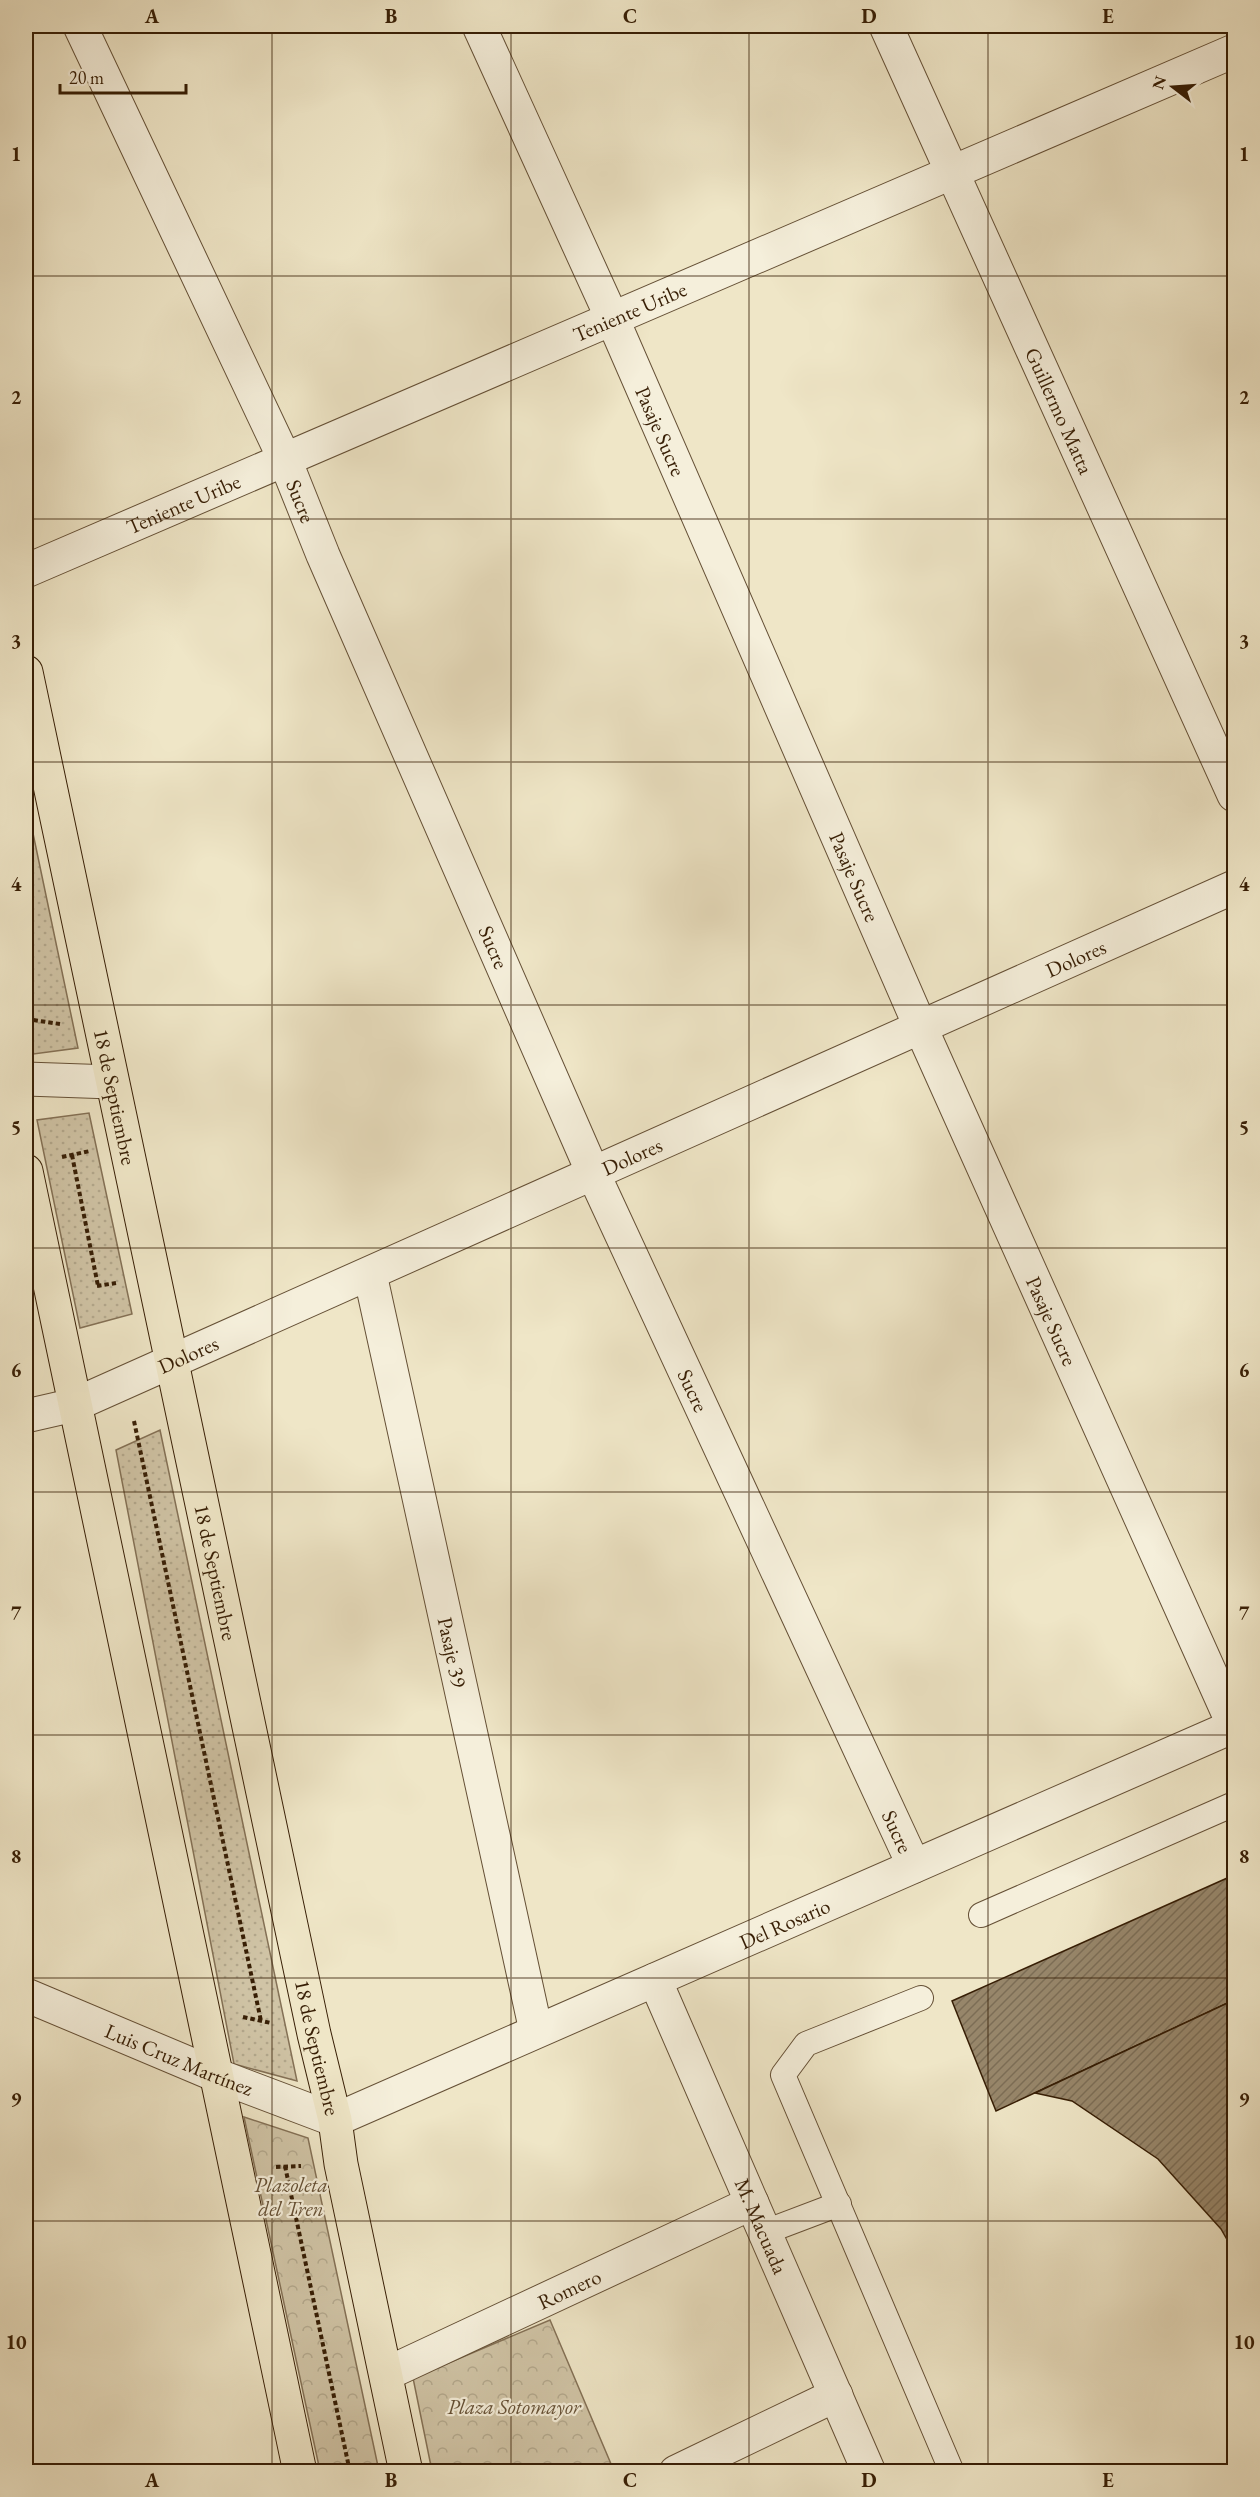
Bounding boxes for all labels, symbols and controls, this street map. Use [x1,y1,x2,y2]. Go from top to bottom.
text: A [144,3,160,29]
text: B [385,3,397,29]
text: C [623,3,637,29]
text: D [861,3,877,29]
text: E [1102,3,1114,29]
scale bar [60,57,186,95]
north arrow [1143,57,1203,117]
text: 20 m [69,66,104,89]
text: N [1147,73,1171,92]
text: 1 [11,141,21,167]
text: 1 [1239,141,1249,167]
street label: Teniente Uribe [568,275,691,348]
street label: Guillermo Matta [1020,343,1101,479]
street label: Pasaje Sucre [630,382,693,480]
text: 2 [11,384,22,410]
text: 2 [1239,384,1250,410]
street label: Teniente Uribe [122,467,244,540]
street label: Sucre [281,475,322,526]
text: 3 [11,628,21,654]
text: 3 [1239,628,1249,654]
street label: Pasaje Sucre [824,827,886,926]
text: 4 [11,871,22,897]
text: 4 [1239,871,1250,897]
street label: Sucre [473,921,515,973]
street label: Dolores [1041,932,1110,983]
street label: 18 de Septiembre [88,1026,143,1167]
text: 5 [11,1114,21,1140]
text: 5 [1239,1114,1249,1140]
street label: Dolores [597,1131,666,1181]
street label: Pasaje Sucre [1020,1272,1084,1370]
street label: Dolores [153,1329,223,1379]
text: 6 [11,1357,22,1383]
text: 6 [1239,1357,1250,1383]
street label: Sucre [672,1364,715,1416]
street label: 18 de Septiembre [189,1501,244,1643]
text: 7 [11,1600,22,1626]
text: 7 [1239,1600,1250,1626]
street label: Pasaje 39 [432,1614,474,1690]
street label: Sucre [876,1805,919,1857]
text: 8 [11,1843,21,1869]
text: 8 [1239,1843,1249,1869]
street label: Del Rosario [735,1891,834,1955]
street label: 18 de Septiembre [289,1977,347,2118]
street label: Luis Cruz Martínez [101,2016,257,2101]
text: 9 [11,2086,22,2112]
text: 9 [1239,2086,1250,2112]
park label: Plazoleta del Tren [254,2171,328,2222]
street label: M. Macuada [729,2174,795,2278]
street label: Romero [533,2262,605,2315]
text: 10 [5,2329,27,2355]
text: 10 [1233,2329,1255,2355]
park label: Plaza Sotomayor [447,2393,582,2420]
text: A [144,2467,160,2493]
text: B [385,2467,397,2493]
text: C [623,2467,637,2493]
text: D [861,2467,877,2493]
text: E [1102,2467,1114,2493]

